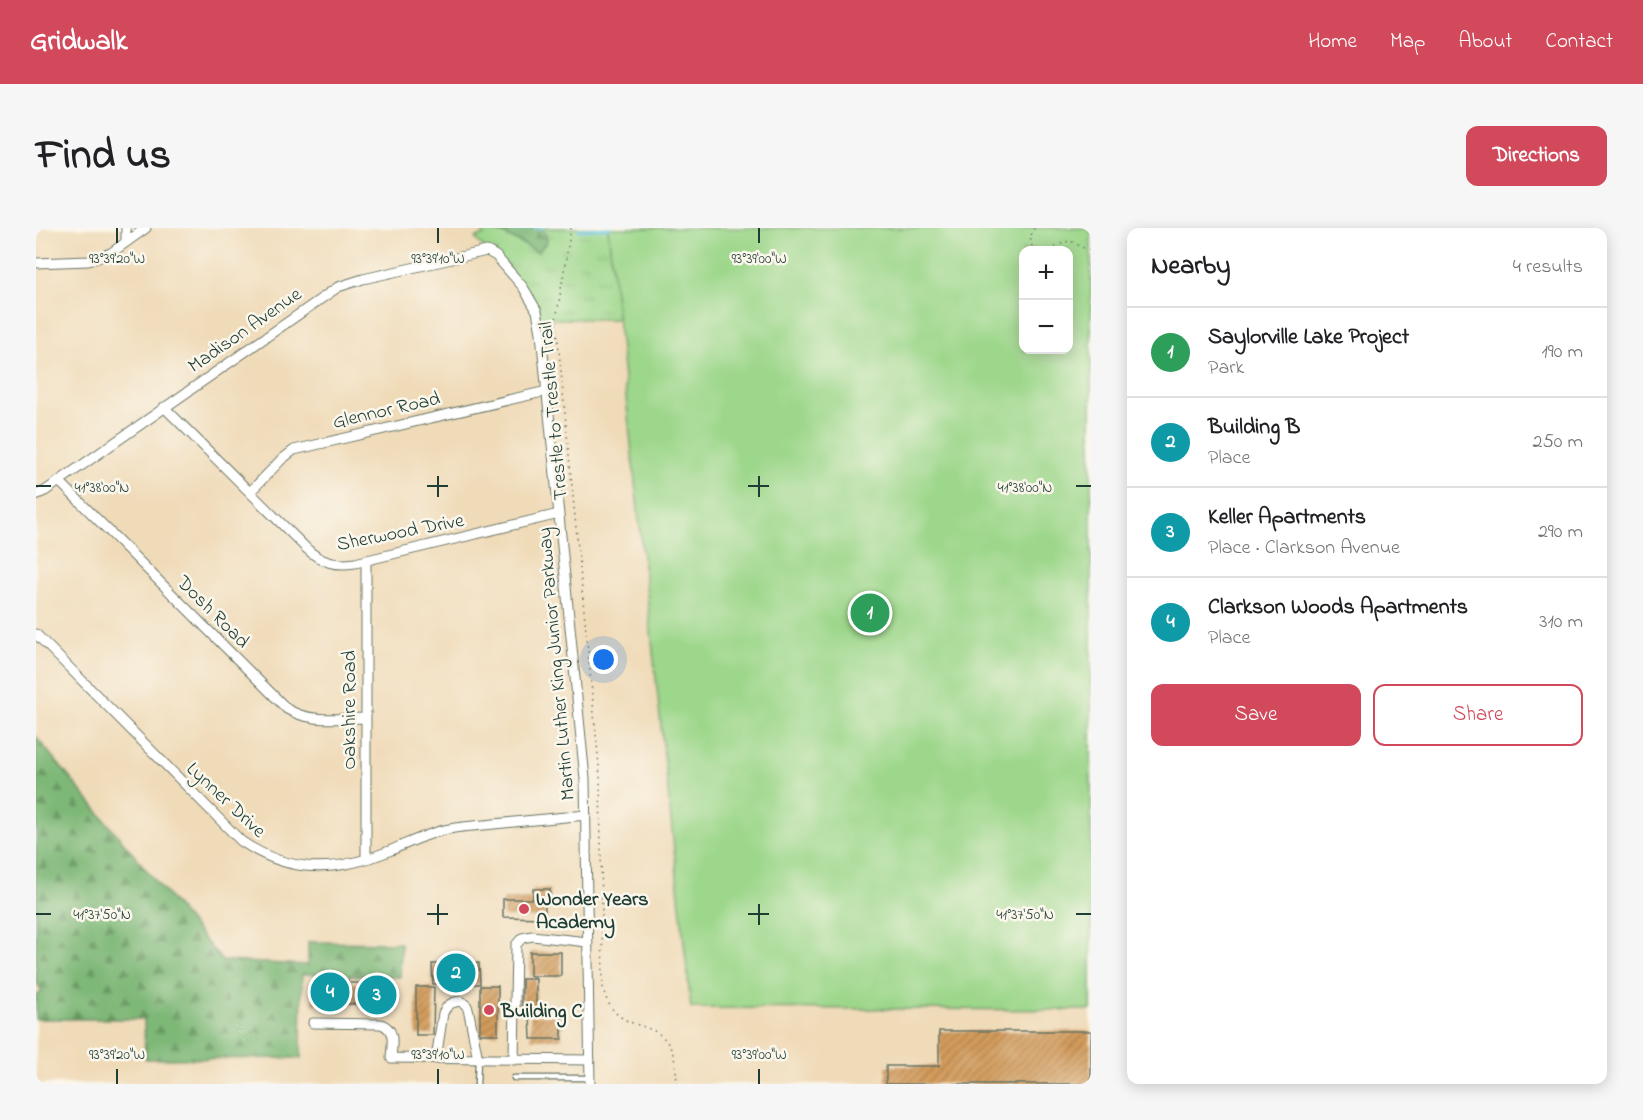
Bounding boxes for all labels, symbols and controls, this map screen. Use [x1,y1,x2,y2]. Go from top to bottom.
text: Gridwalk [30,22,127,63]
text: Home [1308,27,1357,57]
text: Map [1390,27,1425,57]
text: About [1458,27,1512,57]
text: Contact [1545,27,1613,57]
text: Find us [36,126,171,187]
button: Directions [1466,126,1607,186]
map controls [1019,246,1073,354]
button: + [1019,246,1073,300]
text: 93°39'20"W [89,248,145,270]
text: 93°39'10"W [411,248,465,270]
text: 93°39'00"W [731,248,787,270]
text: Nearby [1151,248,1230,286]
text: 4 results [1513,253,1583,282]
street label: Madison Avenue [183,281,308,381]
button: − [1019,300,1073,354]
street label: Trestle to Trestle Trail [532,320,577,501]
text: Saylorville Lake Project [1208,322,1409,354]
text: 1 [1167,338,1174,367]
text: 190 m [1541,338,1583,367]
text: Park [1208,354,1244,383]
street label: Glennor Road [330,385,443,438]
text: Building B [1208,412,1300,444]
text: 2 [1166,428,1175,457]
text: 250 m [1532,428,1583,457]
text: Place [1208,444,1250,473]
text: 41°38'00"N [75,477,129,499]
text: 41°38'00"N [998,477,1052,499]
text: Keller Apartments [1208,502,1366,534]
street label: Sherwood Drive [334,507,467,560]
text: 3 [1166,518,1175,547]
text: 290 m [1538,518,1583,547]
street label: Martin Luther King Junior Parkway [531,526,585,802]
text: Place · Clarkson Avenue [1208,534,1400,563]
street label: Dosh Road [168,569,255,656]
pin: 1 [850,590,890,636]
text: Clarkson Woods Apartments [1208,592,1468,624]
text: 4 [1166,608,1175,637]
text: 310 m [1539,608,1583,637]
text: Place [1208,624,1250,653]
your location [589,645,618,674]
street label: Oakshire Road [336,650,365,770]
button: Save [1151,684,1361,746]
button: Share [1373,684,1583,746]
street label: Lynner Drive [179,756,272,846]
place label: Wonder Years Academy [536,886,648,939]
marker: Wonder Years Academy [517,902,531,916]
text: 41°37'50"N [73,904,131,926]
text: 41°37'50"N [996,904,1054,926]
pin: 2 [436,950,476,996]
pin: 4 [310,970,350,1014]
pin: 3 [358,972,396,1017]
place label: Building C [500,998,582,1028]
marker: Building C [482,1003,496,1017]
text: 93°39'20"W [89,1044,145,1066]
text: 93°39'10"W [411,1044,465,1066]
text: 93°39'00"W [731,1044,787,1066]

